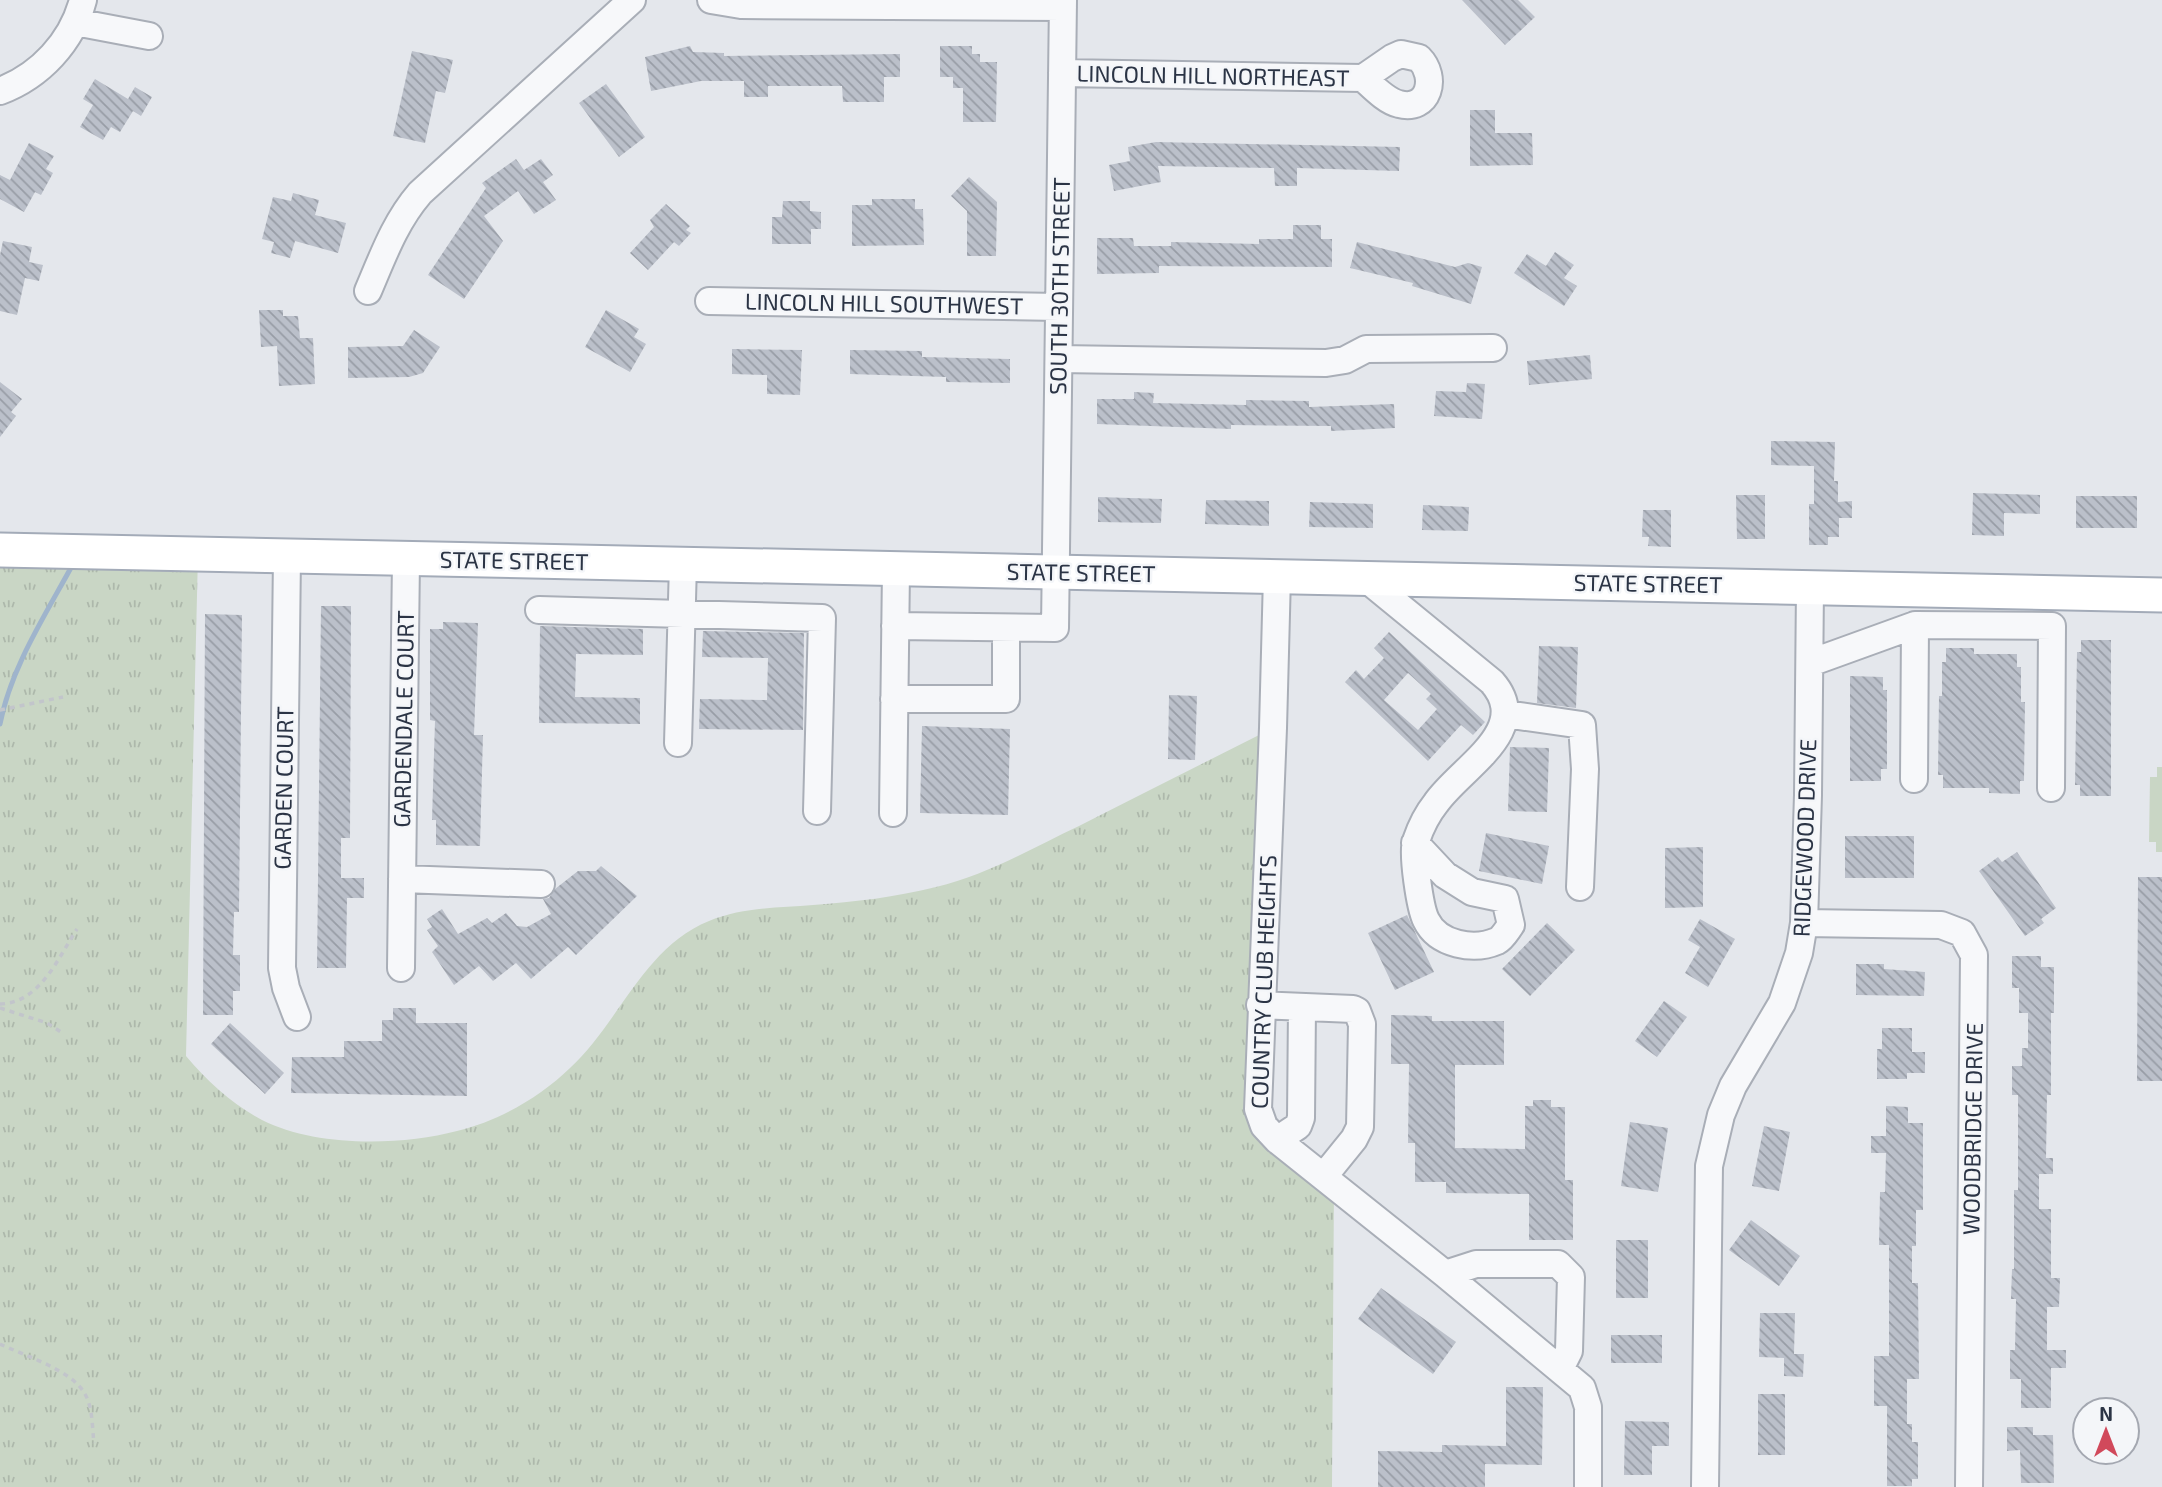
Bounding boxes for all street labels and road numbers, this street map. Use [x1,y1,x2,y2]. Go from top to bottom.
street label: LINCOLN HILL NORTHEAST [1076,59,1350,91]
street label: SOUTH 30TH STREET [1043,177,1075,395]
street label: LINCOLN HILL SOUTHWEST [745,287,1023,319]
street label: STATE STREET [439,545,589,575]
street label: STATE STREET [1006,557,1156,587]
street label: STATE STREET [1573,568,1723,598]
street label: GARDENDALE COURT [387,610,419,828]
street label: GARDEN COURT [268,706,298,870]
street label: RIDGEWOOD DRIVE [1787,738,1821,937]
street label: COUNTRY CLUB HEIGHTS [1245,854,1281,1110]
street label: WOODBRIDGE DRIVE [1956,1023,1988,1235]

